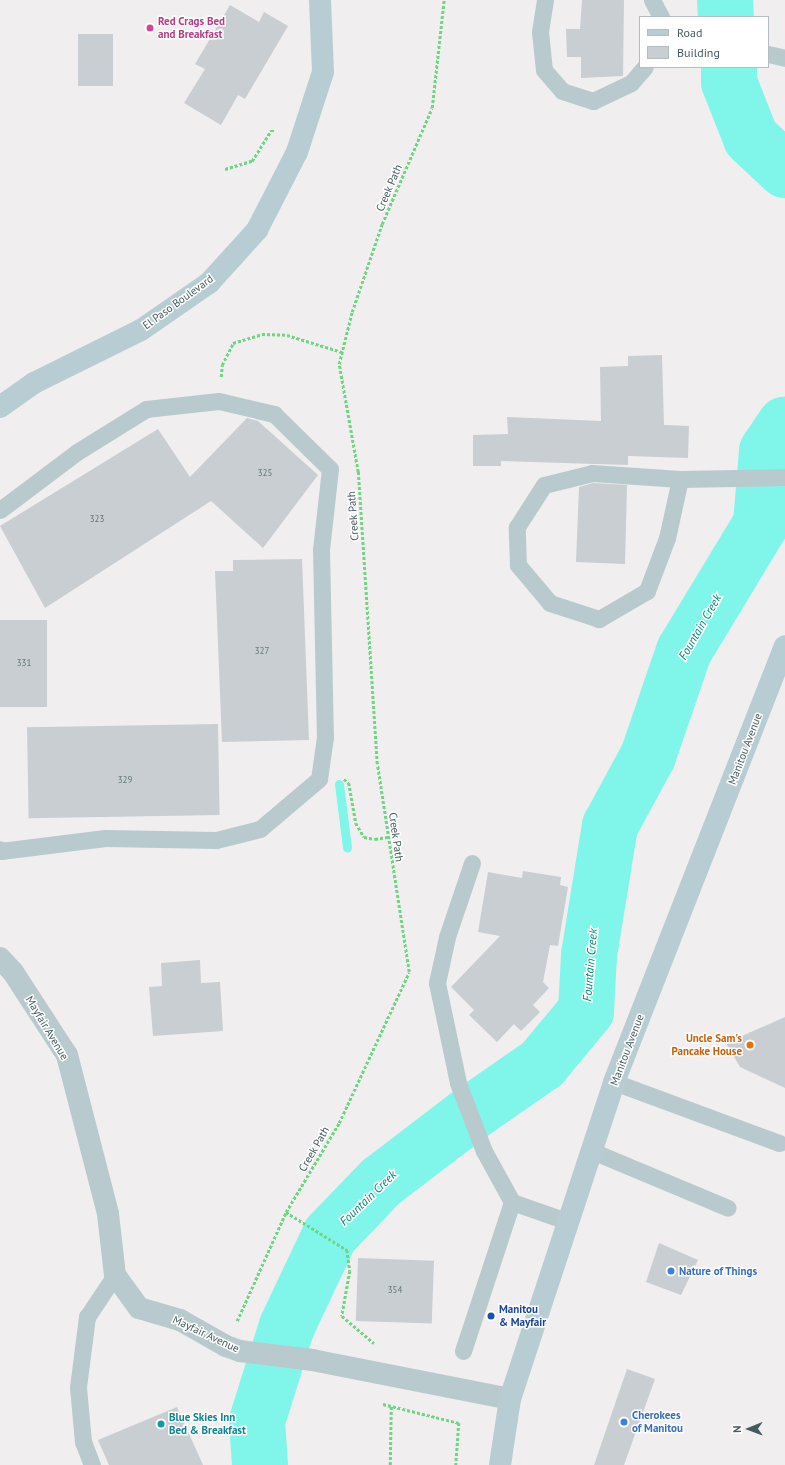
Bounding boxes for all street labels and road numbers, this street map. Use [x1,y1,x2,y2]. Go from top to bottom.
street label: Creek Path [373,162,405,214]
street label: El Paso Boulevard [140,272,216,332]
street label: Creek Path [345,491,361,541]
street label: Manitou Avenue [725,711,765,787]
street label: Creek Path [386,811,406,863]
street label: Mayfair Avenue [23,994,71,1062]
street label: Manitou Avenue [607,1012,647,1088]
street label: Creek Path [296,1124,332,1174]
street label: Mayfair Avenue [170,1313,242,1355]

